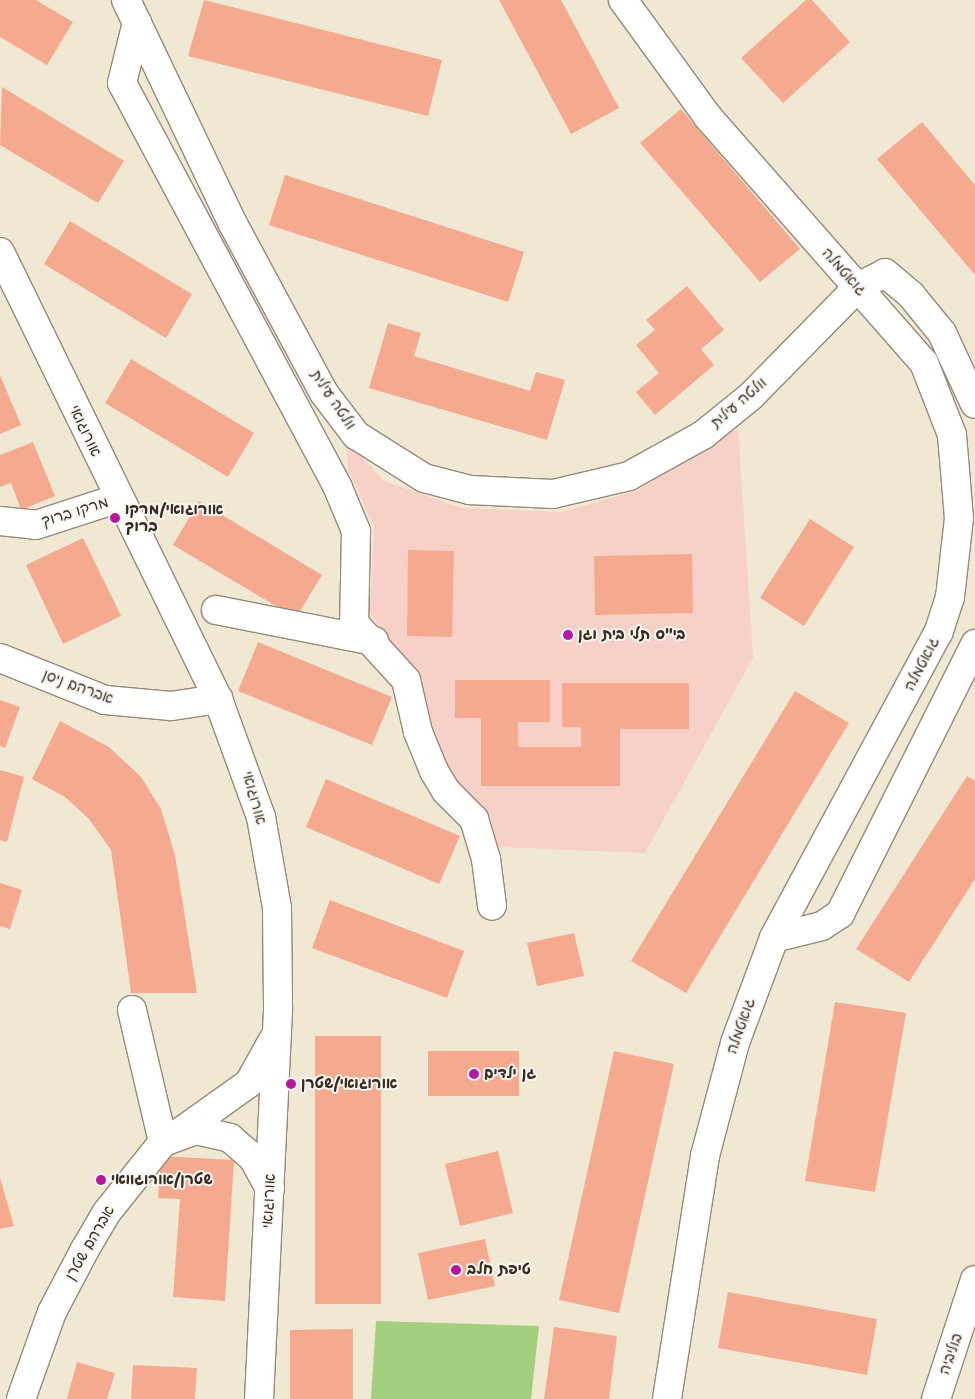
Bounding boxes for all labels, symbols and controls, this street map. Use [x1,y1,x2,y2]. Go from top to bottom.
street label: גואטמלה [818,244,870,300]
street label: וולטה עילית [306,367,360,433]
street label: וולטה עילית [707,374,771,432]
street label: אורוגואי [65,402,105,460]
street label: מרקו ברוך [39,493,111,531]
place label: אורוגואי/מרקו ברוך [125,500,223,535]
marker: אורוגואי/מרקו ברוך [109,512,121,524]
place label: בי"ס תלי בית וגן [578,626,685,644]
marker: בי"ס תלי בית וגן [562,629,574,641]
street label: גואטמלה [901,634,943,694]
street label: אברהם ניסן [40,666,116,708]
street label: אורוגואי [238,769,270,827]
street label: גואטמלה [723,995,759,1057]
place label: גן ילדים [484,1065,536,1083]
marker: גן ילדים [468,1068,480,1080]
place label: אורוגואי/שטרן [301,1075,397,1093]
marker: אורוגואי/שטרן [285,1078,297,1090]
place label: שטרן/אורוגוואי [111,1171,213,1189]
street label: אורוגואי [259,1173,279,1229]
marker: שטרן/אורוגוואי [95,1174,107,1186]
street label: אברהם שטרן [61,1203,119,1283]
place label: טיפת חלב [467,1261,531,1279]
marker: טיפת חלב [449,1263,463,1277]
street label: בוליביה [935,1331,967,1377]

